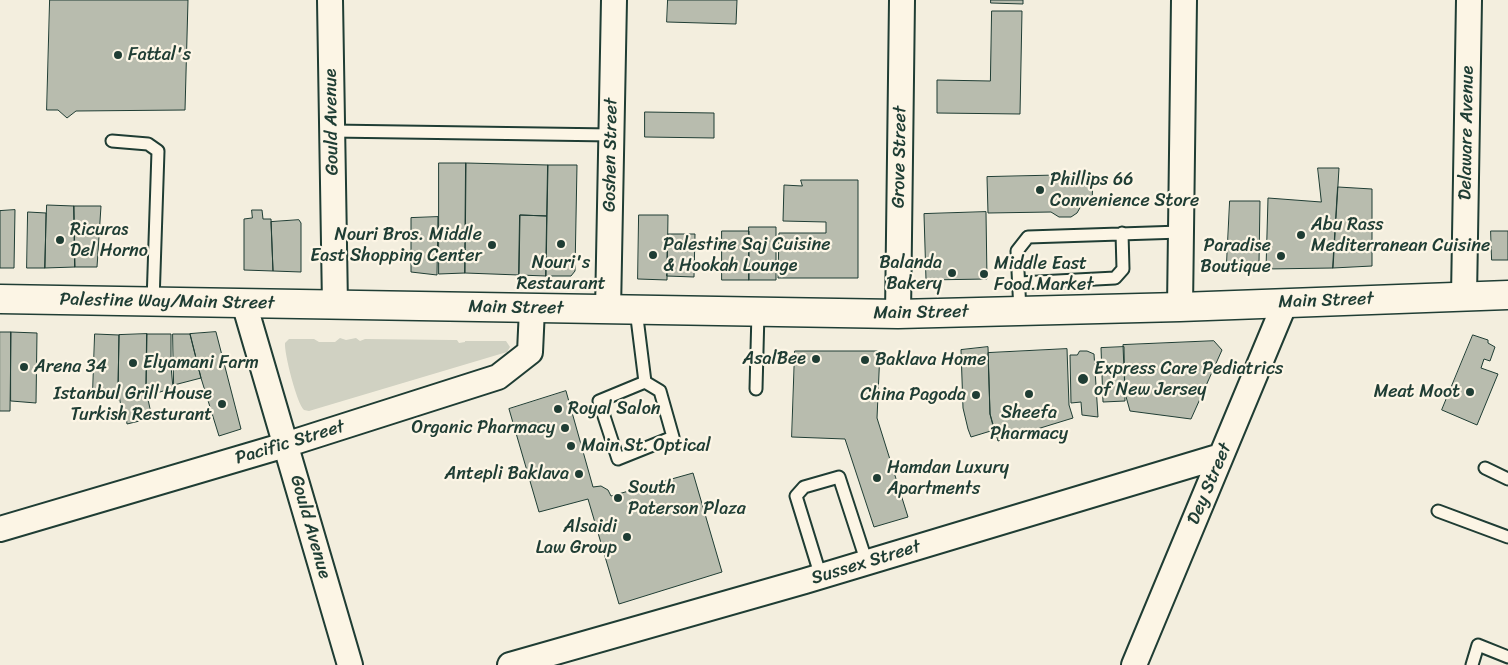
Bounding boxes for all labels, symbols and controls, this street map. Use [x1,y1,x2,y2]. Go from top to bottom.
place label: Fattal's [128,44,191,66]
marker: Fattal's [112,49,124,61]
street label: Delaware Avenue [1455,66,1479,200]
street label: Gould Avenue [320,68,344,176]
street label: Goshen Street [599,98,623,212]
street label: Grove Street [888,106,912,208]
place label: Phillips 66 Convenience Store [1050,169,1199,212]
marker: Phillips 66 Convenience Store [1034,184,1046,196]
place label: Abu Rass Mediterranean Cuisine [1311,214,1490,256]
place label: Ricuras Del Horno [70,219,148,262]
place label: Nouri Bros. Middle East Shopping Center [310,224,482,266]
marker: Abu Rass Mediterranean Cuisine [1295,229,1307,241]
marker: Ricuras Del Horno [54,234,66,246]
place label: Palestine Saj Cuisine & Hookah Lounge [663,234,830,276]
place label: Paradise Boutique [1200,235,1271,278]
marker: Nouri's Restaurant [555,238,567,250]
marker: Nouri Bros. Middle East Shopping Center [486,239,498,251]
marker: Palestine Saj Cuisine & Hookah Lounge [647,249,659,261]
marker: Paradise Boutique [1275,250,1287,262]
place label: Nouri's Restaurant [517,252,605,294]
place label: Balanda Bakery [879,252,942,294]
place label: Middle East Food Market [994,253,1093,296]
marker: Balanda Bakery [946,267,958,279]
marker: Middle East Food Market [978,268,990,280]
street label: Palestine Way/Main Street [59,289,275,315]
street label: Main Street [1278,289,1374,313]
street label: Main Street [468,296,564,320]
street label: Main Street [873,301,969,325]
place label: AsalBee [742,348,806,370]
place label: Baklava Home [875,349,986,371]
place label: Elyamani Farm [143,352,259,374]
marker: AsalBee [810,353,822,365]
marker: Baklava Home [859,354,871,366]
place label: Arena 34 [34,356,107,378]
marker: Elyamani Farm [127,357,139,369]
place label: Express Care Pediatrics of New Jersey [1094,358,1283,400]
marker: Arena 34 [18,361,30,373]
marker: Express Care Pediatrics of New Jersey [1076,372,1090,386]
place label: Meat Moot [1374,381,1460,403]
place label: Istanbul Grill House Turkish Resturant [54,383,212,426]
place label: China Pagoda [860,384,966,406]
marker: Meat Moot [1464,386,1476,398]
marker: Sheefa Pharmacy [1023,388,1035,400]
marker: China Pagoda [970,389,982,401]
marker: Istanbul Grill House Turkish Resturant [216,398,228,410]
place label: Royal Salon [568,398,661,420]
place label: Sheefa Pharmacy [990,402,1068,444]
marker: Royal Salon [552,403,564,415]
street label: Pacific Street [233,416,347,470]
place label: Organic Pharmacy [411,417,555,439]
marker: Organic Pharmacy [559,422,571,434]
place label: Main St. Optical [581,435,711,457]
marker: Main St. Optical [565,440,577,452]
street label: Dey Street [1183,440,1237,528]
place label: Hamdan Luxury Apartments [887,457,1009,499]
place label: Antepli Baklava [445,463,569,485]
marker: Antepli Baklava [573,468,585,480]
marker: Hamdan Luxury Apartments [871,472,883,484]
street label: Gould Avenue [285,473,335,581]
place label: South Paterson Plaza [628,477,746,520]
marker: South Paterson Plaza [612,492,624,504]
place label: Alsaidi Law Group [536,516,617,558]
marker: Alsaidi Law Group [621,531,633,543]
street label: Sussex Street [809,536,923,590]

